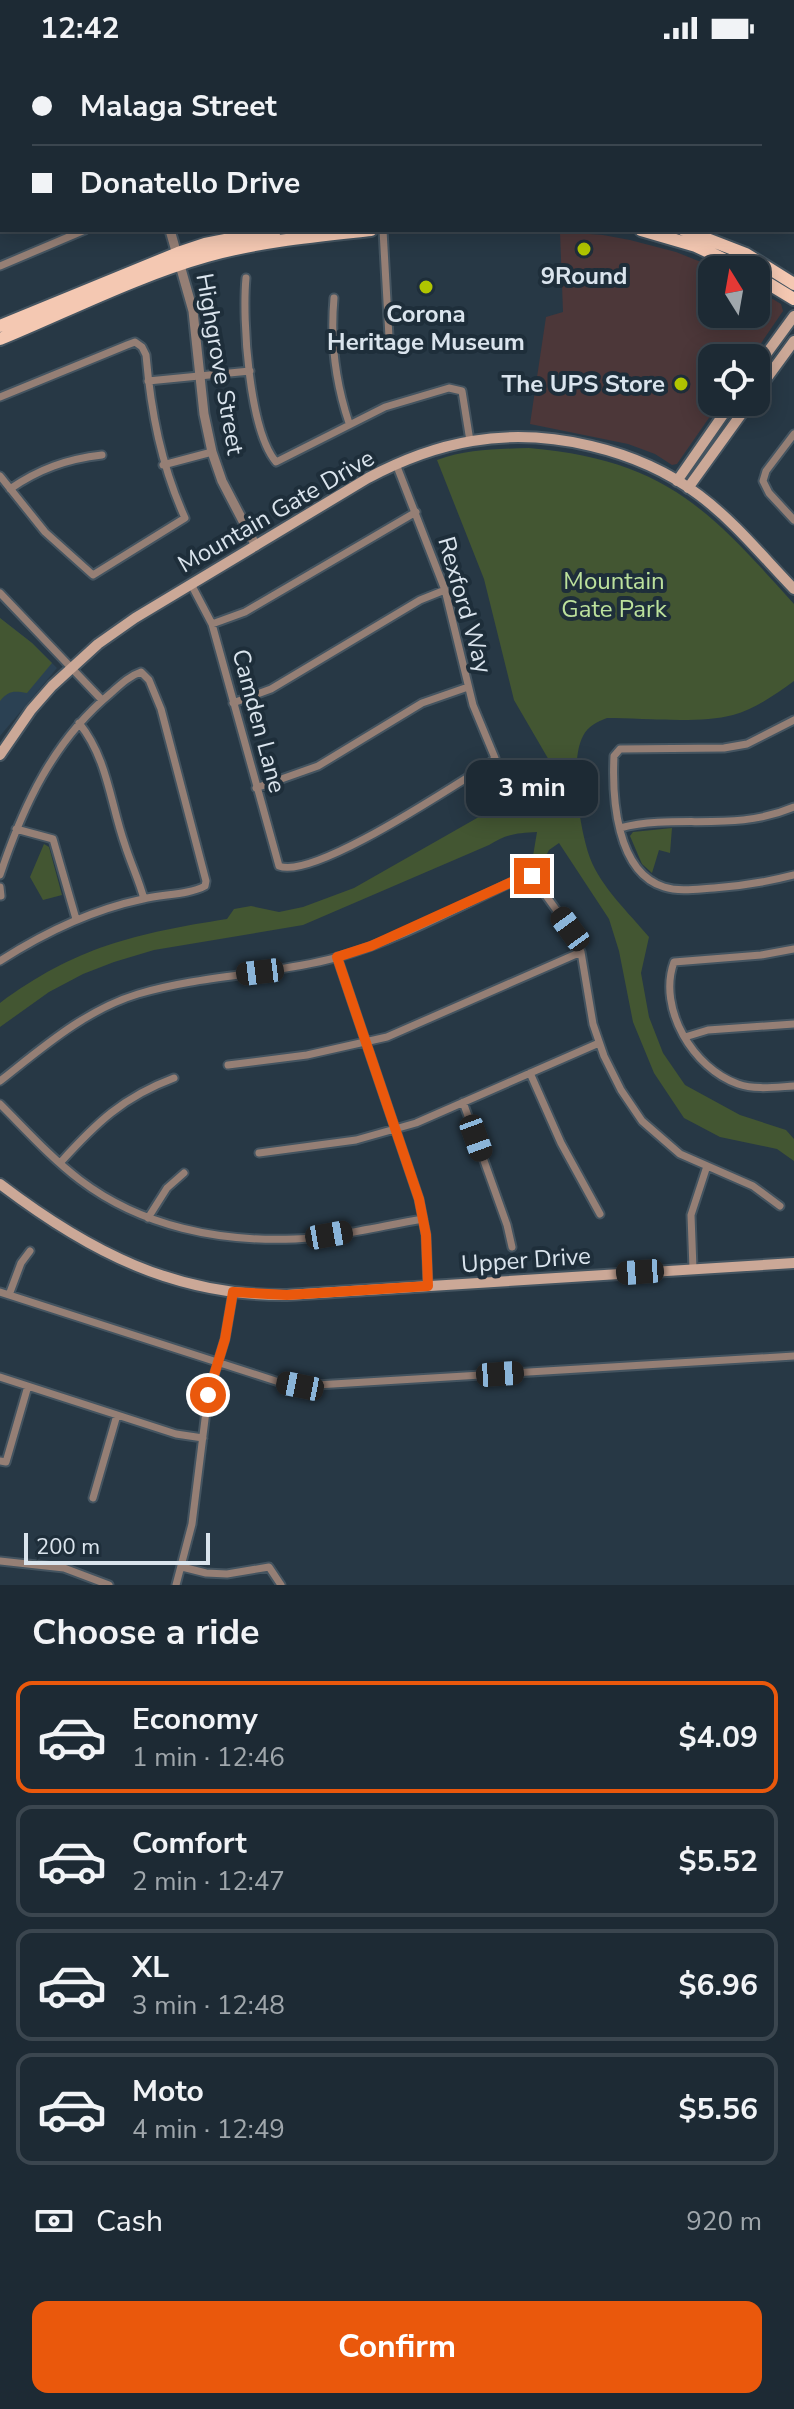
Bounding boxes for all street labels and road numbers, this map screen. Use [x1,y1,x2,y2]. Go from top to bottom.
street label: Highgrove Street [188,271,252,458]
street label: Mountain Gate Drive [172,442,380,580]
street label: Rexford Way [430,533,500,678]
street label: Camden Lane [224,646,294,796]
street label: Upper Drive [460,1240,592,1280]

